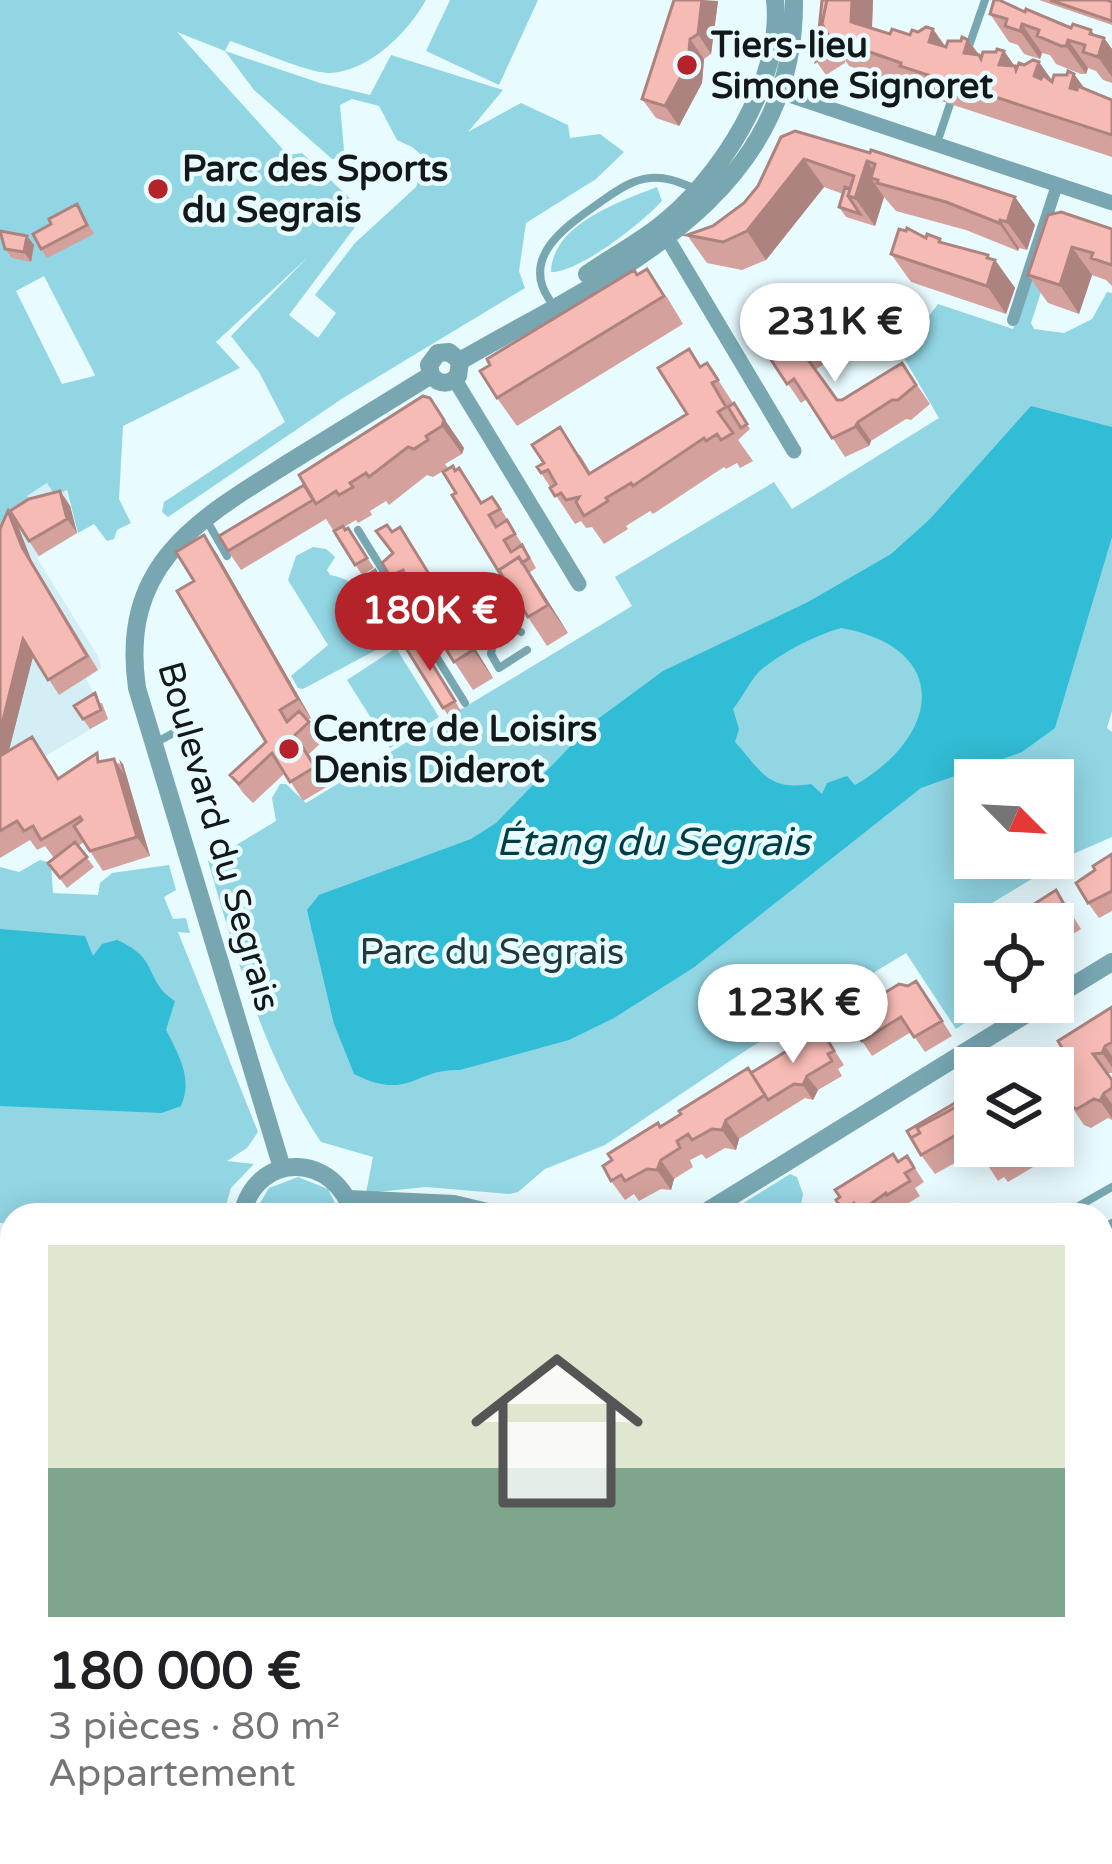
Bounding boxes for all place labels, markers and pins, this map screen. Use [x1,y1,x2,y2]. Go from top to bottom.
place label: Tiers-lieu Simone Signoret [710,24,993,108]
marker: Tiers-lieu Simone Signoret [674,52,700,78]
place label: Parc des Sports du Segrais [182,148,448,232]
marker: Parc des Sports du Segrais [145,176,171,202]
pin: 231K € [737,283,933,385]
pin: 180K € [332,572,528,674]
place label: Centre de Loisirs Denis Diderot [313,708,597,792]
marker: Centre de Loisirs Denis Diderot [276,736,302,762]
pin: 123K € [695,964,891,1066]

